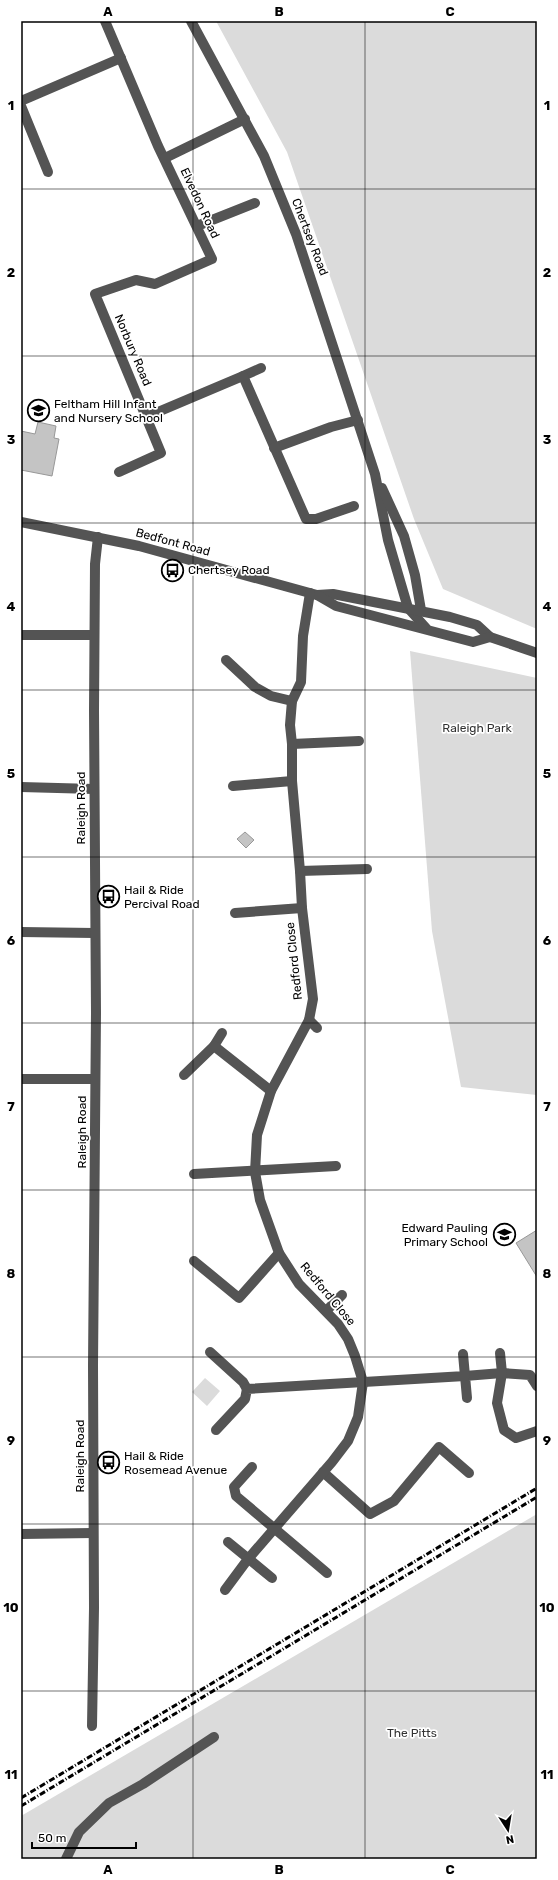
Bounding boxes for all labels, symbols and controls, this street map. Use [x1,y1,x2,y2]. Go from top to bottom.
text: A [103,4,113,19]
text: B [274,4,284,19]
text: C [445,4,455,19]
text: 1 [8,98,14,113]
text: 1 [544,98,550,113]
street label: Elvedon Road [178,166,222,240]
street label: Chertsey Road [289,196,331,278]
text: 2 [7,265,15,280]
text: 2 [543,265,551,280]
street label: Norbury Road [112,312,154,388]
place label: Feltham Hill Infant and Nursery School [54,397,163,425]
school or university icon: Feltham Hill Infant and Nursery School [26,398,52,424]
text: 3 [7,432,16,447]
text: 3 [543,432,552,447]
street label: Bedfont Road [134,525,212,559]
bus stop icon: Chertsey Road [160,557,186,583]
place label: Chertsey Road [188,563,270,577]
text: 4 [7,599,16,614]
text: 4 [543,599,552,614]
park label: Raleigh Park [442,721,513,735]
text: 5 [7,766,15,781]
text: 5 [543,766,551,781]
street label: Raleigh Road [74,772,88,844]
place label: Hail & Ride Percival Road [124,883,200,911]
bus stop icon: Hail & Ride Percival Road [96,884,122,910]
street label: Redford Close [283,921,305,1001]
text: 6 [7,933,16,948]
text: 6 [543,933,552,948]
street label: Raleigh Road [75,1096,89,1168]
text: 7 [7,1099,15,1114]
text: 7 [543,1099,551,1114]
place label: Edward Pauling Primary School [401,1221,488,1249]
school or university icon: Edward Pauling Primary School [491,1222,517,1248]
street label: Redford Close [298,1260,359,1329]
text: 8 [7,1266,16,1281]
text: 8 [543,1266,552,1281]
street label: Raleigh Road [73,1420,87,1492]
text: 9 [7,1433,15,1448]
text: 9 [543,1433,551,1448]
place label: Hail & Ride Rosemead Avenue [124,1449,228,1477]
bus stop icon: Hail & Ride Rosemead Avenue [96,1450,122,1476]
text: 10 [3,1600,19,1615]
text: 10 [539,1600,555,1615]
park label: The Pitts [387,1726,437,1740]
text: 11 [5,1767,17,1782]
text: 11 [541,1767,553,1782]
north arrow [488,1810,528,1850]
scale bar [32,1824,136,1850]
text: 50 m [38,1831,66,1845]
text: N [505,1832,515,1846]
text: A [103,1862,113,1877]
text: B [274,1862,284,1877]
text: C [445,1862,455,1877]

